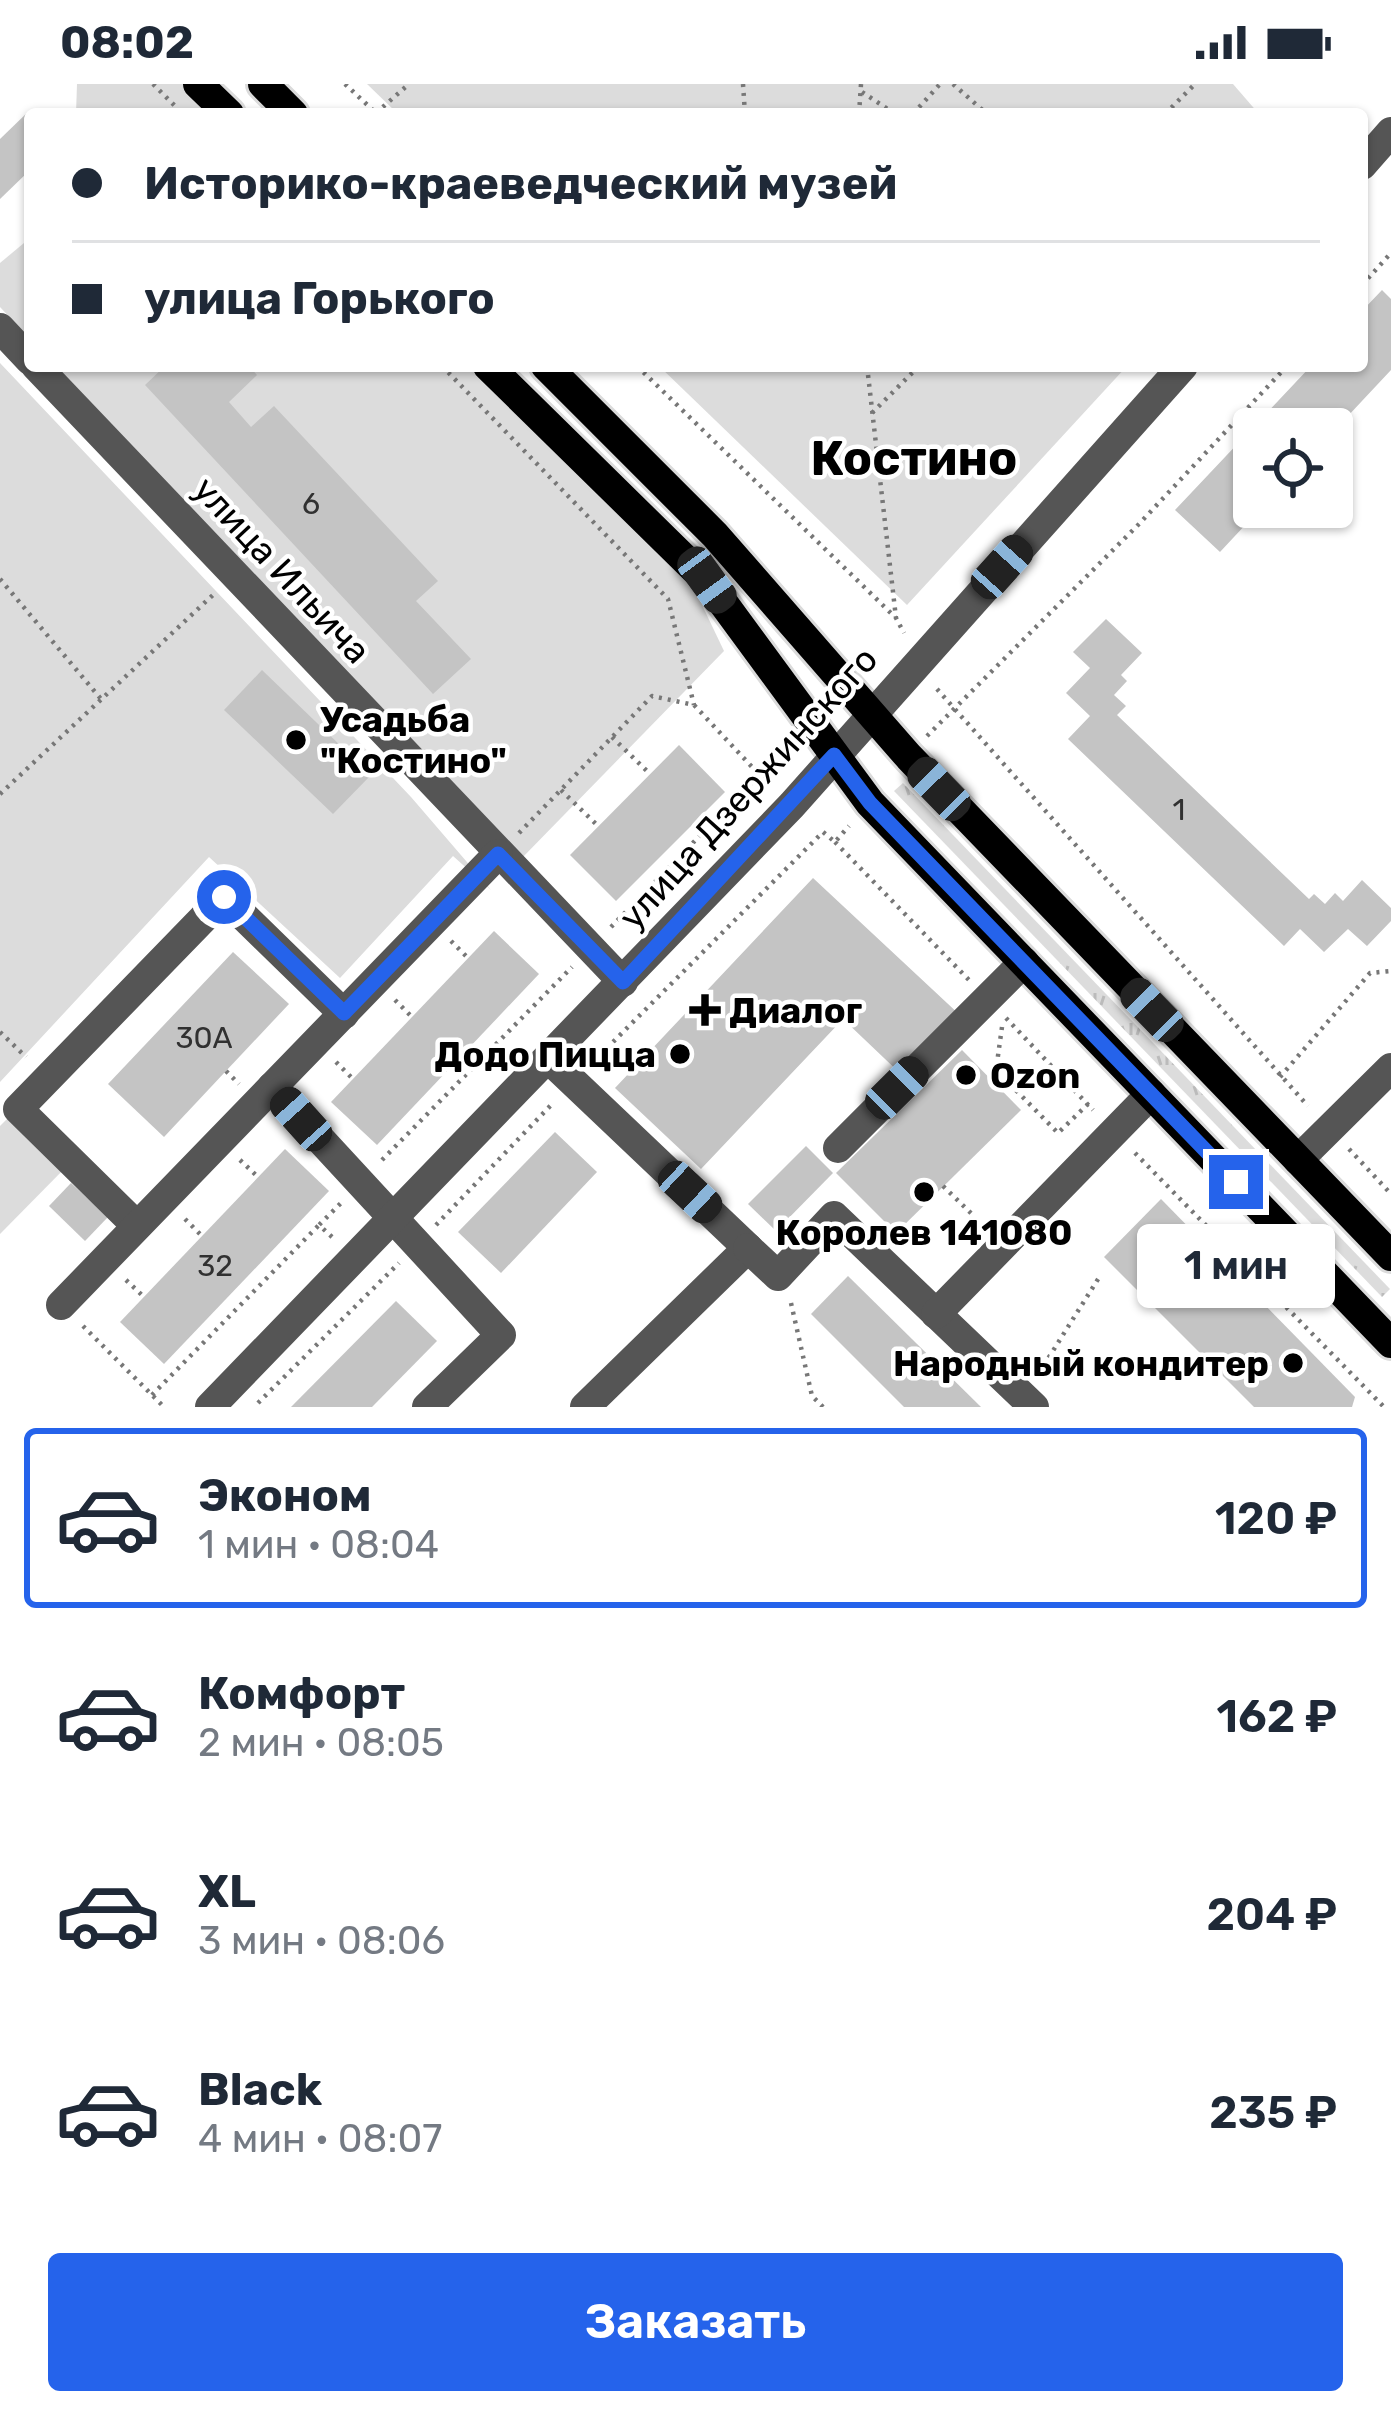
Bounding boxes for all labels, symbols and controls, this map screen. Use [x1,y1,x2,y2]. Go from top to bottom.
text: 08:02 [60,16,194,69]
text: Историко-краеведческий музей [144,157,897,210]
text: улица Горького [144,272,495,325]
map controls [1233,408,1353,528]
button: locate [1233,408,1353,528]
district label: Костино [811,430,1017,487]
street label: улица Ильича [185,468,379,672]
house number: 6 [302,486,320,522]
car [965,528,1039,606]
car [671,540,743,620]
street label: улица Дзержинского [610,638,886,938]
place label: Усадьба "Костино" [320,698,507,782]
marker: Усадьба "Костино" [283,727,309,753]
car [901,751,977,827]
house number: 1 [1173,792,1185,828]
route start [197,870,251,924]
car [1114,972,1190,1048]
place label: Диалог [729,989,862,1032]
marker: Диалог [692,997,718,1023]
house number: 30А [175,1020,233,1056]
place label: Додо Пицца [434,1033,656,1076]
marker: Додо Пицца [667,1041,693,1067]
car [859,1050,935,1126]
place label: Ozon [990,1054,1081,1097]
marker: Ozon [953,1062,979,1088]
car [264,1080,338,1158]
car [651,1154,729,1230]
route end [1209,1155,1263,1209]
marker: Королев 141080 [911,1179,937,1205]
place label: Королев 141080 [776,1211,1072,1254]
callout: 1 мин [1137,1224,1335,1308]
text: 1 мин [1184,1243,1288,1289]
house number: 32 [197,1248,233,1284]
place label: Народный кондитер [893,1342,1269,1385]
marker: Народный кондитер [1280,1350,1306,1376]
icon: car [54,1464,162,1572]
text: Эконом [198,1469,372,1522]
text: 120 ₽ [1215,1492,1337,1545]
text: 1 мин · 08:04 [198,1522,439,1568]
icon: car [54,1662,162,1770]
text: Комфорт [198,1667,405,1720]
text: 162 ₽ [1216,1690,1337,1743]
text: 2 мин · 08:05 [198,1720,444,1766]
icon: car [54,1860,162,1968]
text: XL [198,1865,256,1918]
text: 204 ₽ [1207,1888,1337,1941]
text: 3 мин · 08:06 [198,1918,445,1964]
icon: car [54,2058,162,2166]
text: Black [198,2063,322,2116]
text: 235 ₽ [1209,2086,1337,2139]
text: 4 мин · 08:07 [198,2116,442,2162]
button: Заказать [48,2253,1343,2391]

